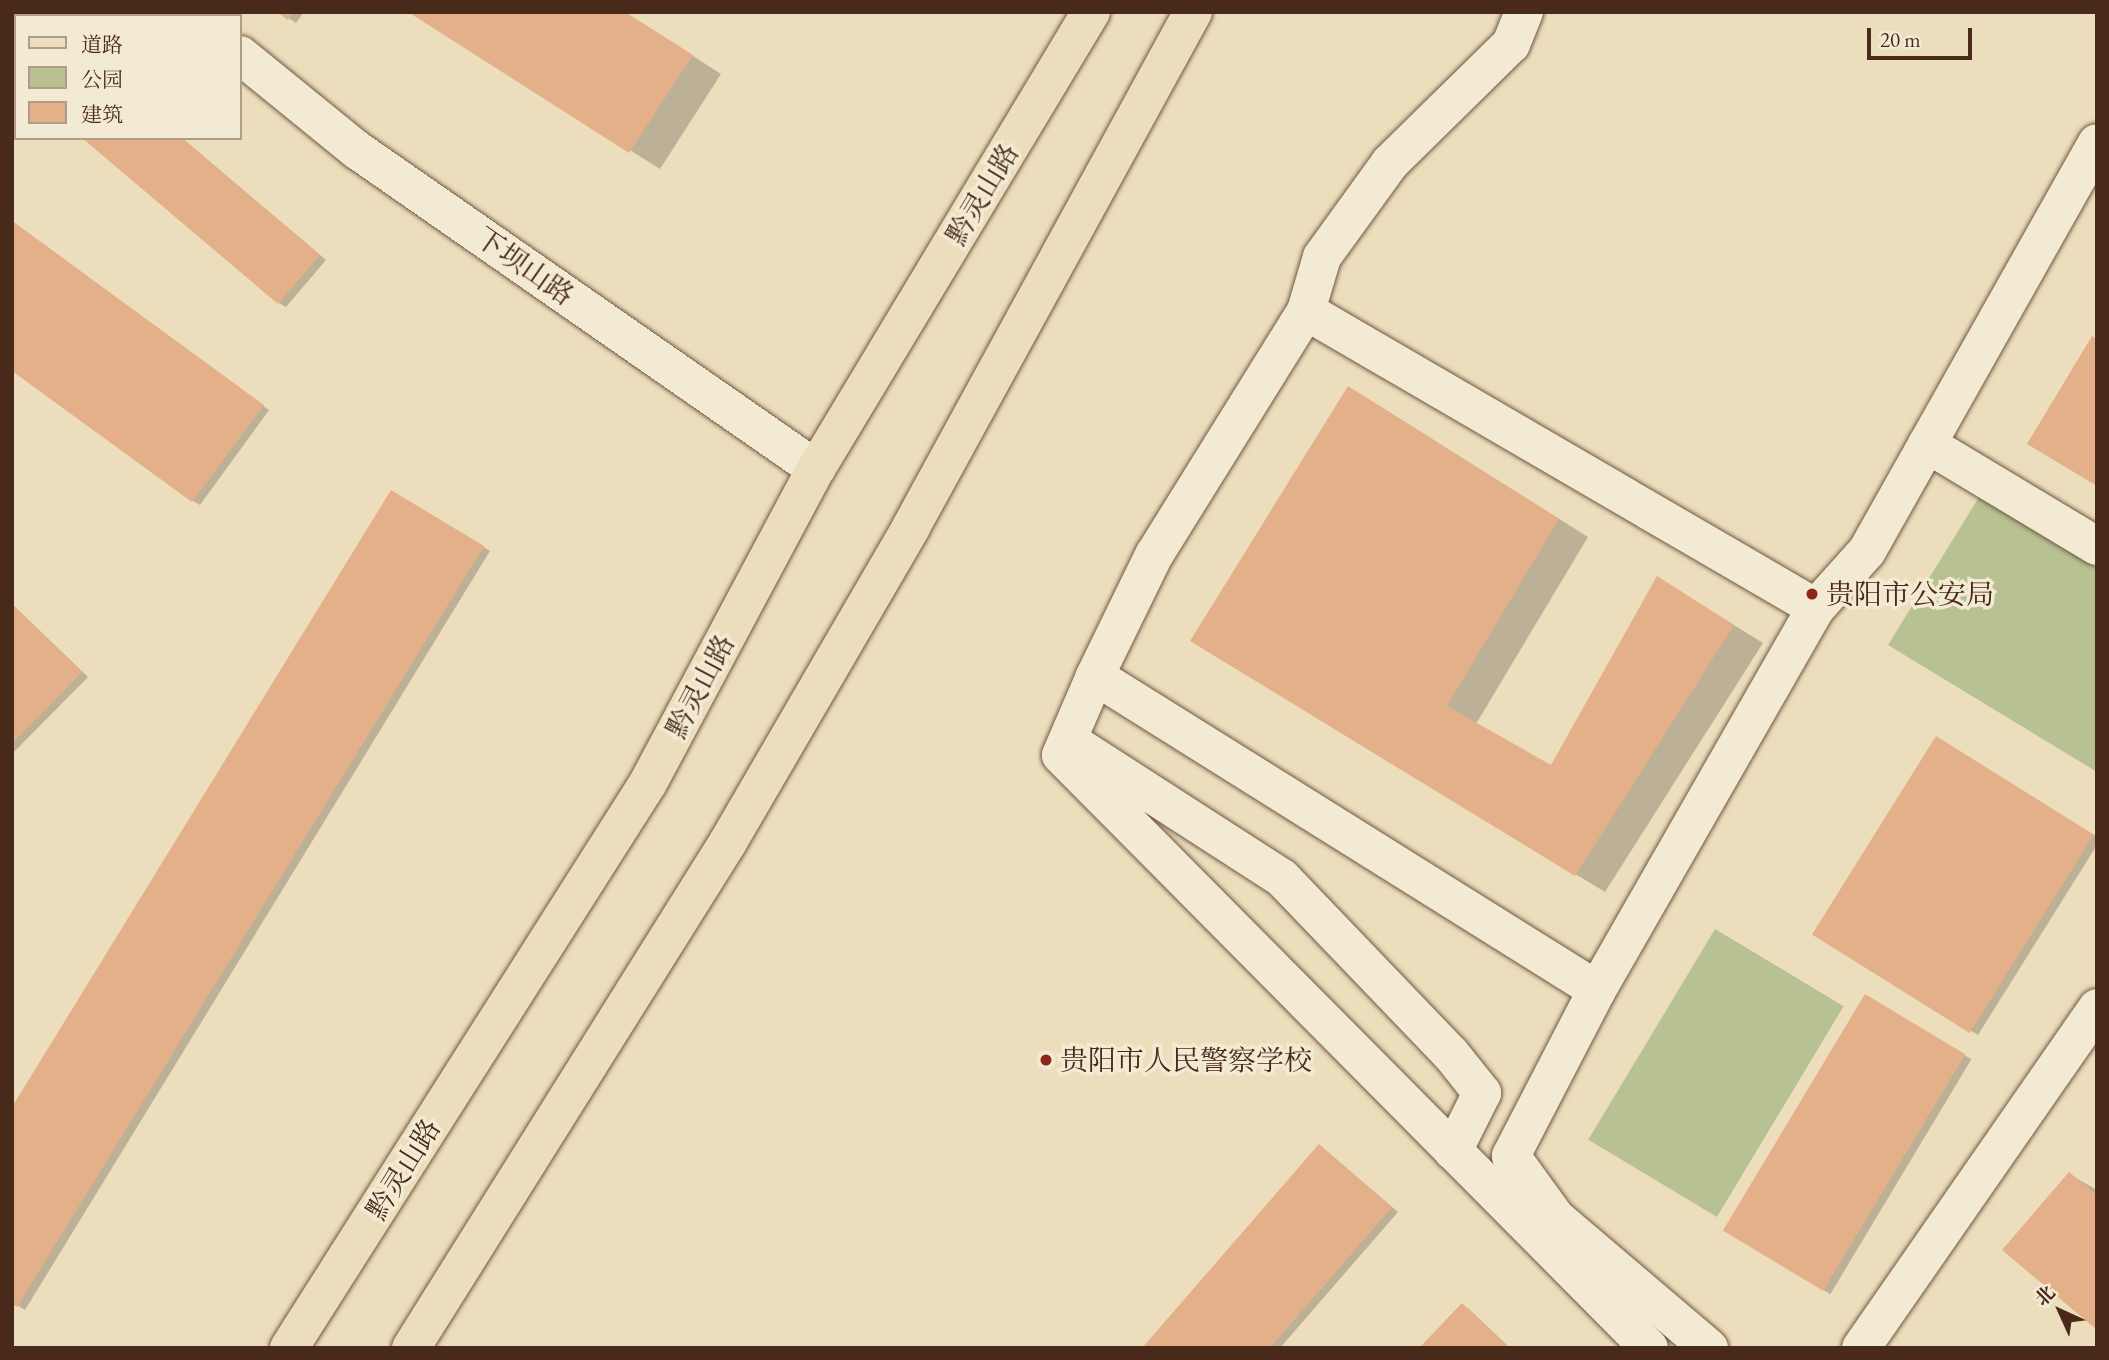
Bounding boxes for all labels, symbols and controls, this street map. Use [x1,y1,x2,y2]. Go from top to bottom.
legend [14,14,242,140]
scale bar [1871,14,1976,58]
text: 20 m [1880,26,1921,53]
text: 道路 [81,31,123,58]
text: 公园 [81,66,123,93]
text: 建筑 [81,101,123,128]
street label: 黔灵山路 [939,137,1025,251]
street label: 下坝山路 [469,220,581,312]
place label: 贵阳市公安局 [1826,577,1994,611]
marker: 贵阳市公安局 [1804,586,1820,602]
street label: 黔灵山路 [659,629,741,743]
place label: 贵阳市人民警察学校 [1060,1043,1312,1077]
marker: 贵阳市人民警察学校 [1038,1052,1054,1068]
street label: 黔灵山路 [359,1113,447,1225]
north arrow [2025,1276,2095,1346]
text: 北 [2029,1280,2060,1311]

